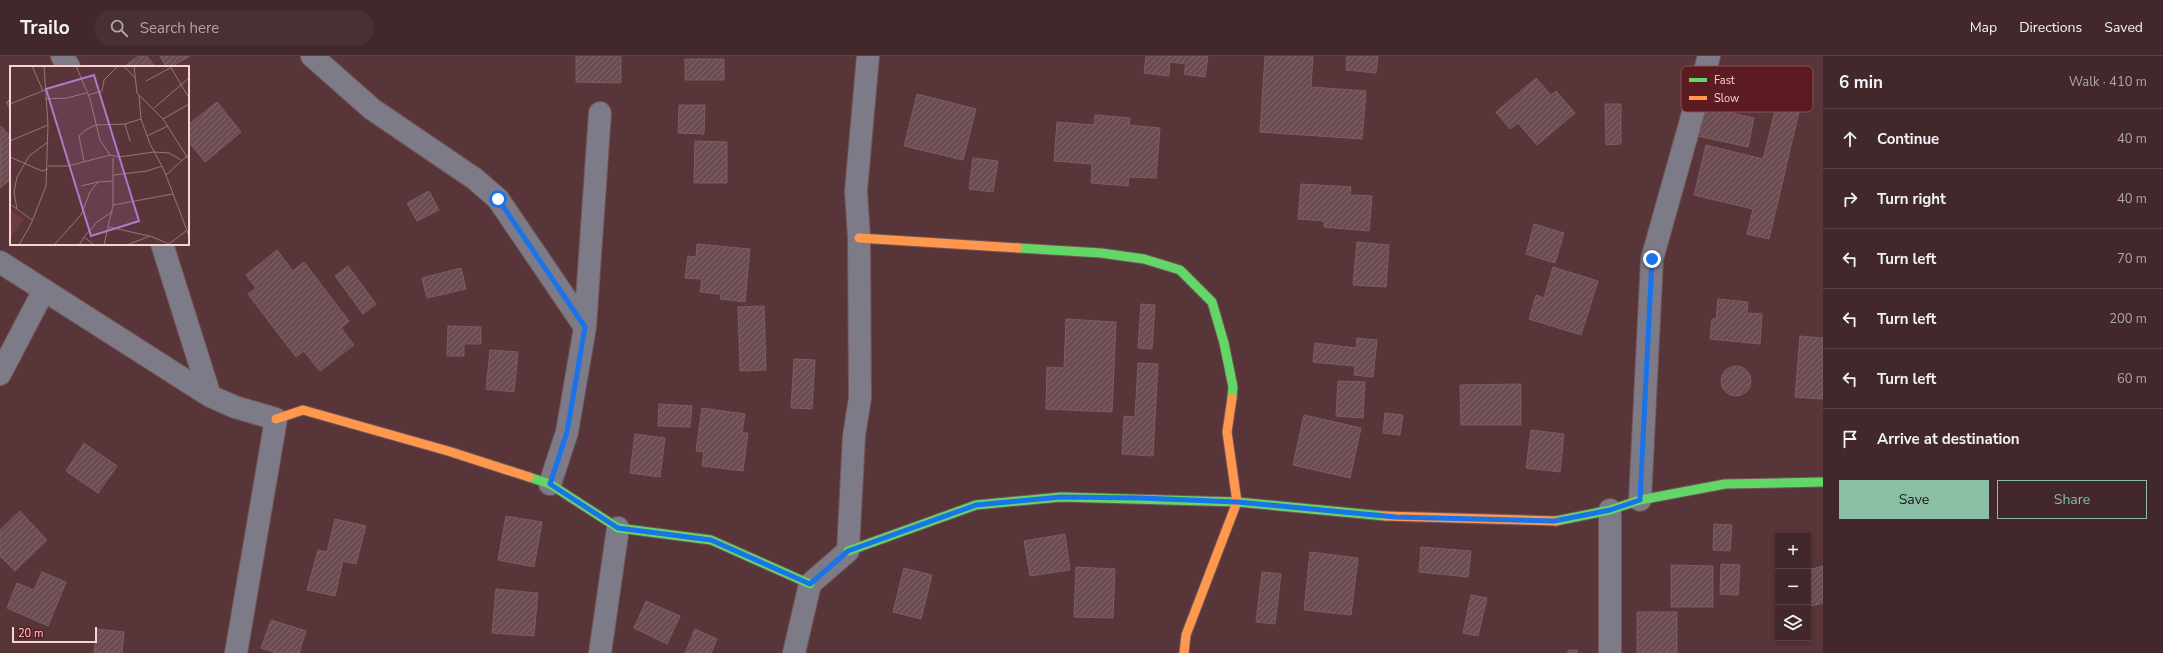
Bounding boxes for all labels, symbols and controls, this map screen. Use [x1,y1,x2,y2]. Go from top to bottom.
search box [94,10,374,46]
text: Trailo [20,15,70,41]
icon: search [108,17,130,39]
text: Search here [140,18,219,38]
text: Map [1970,18,1997,37]
text: Directions [2019,18,2082,37]
text: Saved [2104,18,2143,37]
inset map [10,66,189,245]
legend [1681,66,1813,112]
text: 6 min [1839,71,1883,94]
text: Fast [1714,73,1735,88]
text: Walk · 410 m [2069,73,2147,91]
text: Slow [1714,91,1739,106]
icon: ahead [1839,128,1861,150]
text: Continue [1877,129,1939,149]
text: 40 m [2117,130,2147,148]
icon: right [1839,188,1861,210]
text: Turn right [1877,189,1946,209]
route start [489,190,507,208]
text: 40 m [2117,190,2147,208]
icon: left [1839,248,1861,270]
text: Turn left [1877,249,1936,269]
route end [1643,250,1661,268]
text: 70 m [2117,250,2147,268]
icon: left [1839,308,1861,330]
text: Turn left [1877,309,1936,329]
text: 200 m [2109,310,2147,328]
icon: left [1839,368,1861,390]
text: Turn left [1877,369,1936,389]
text: 60 m [2117,370,2147,388]
icon: arrive [1839,428,1861,450]
text: Arrive at destination [1877,429,2020,449]
button: Save [1839,480,1989,519]
button: Share [1997,480,2147,519]
map controls [1775,533,1811,641]
button: + [1775,533,1811,569]
button: − [1775,569,1811,605]
button: layers [1775,605,1811,641]
scale bar [12,625,97,644]
text: 20 m [18,626,43,641]

